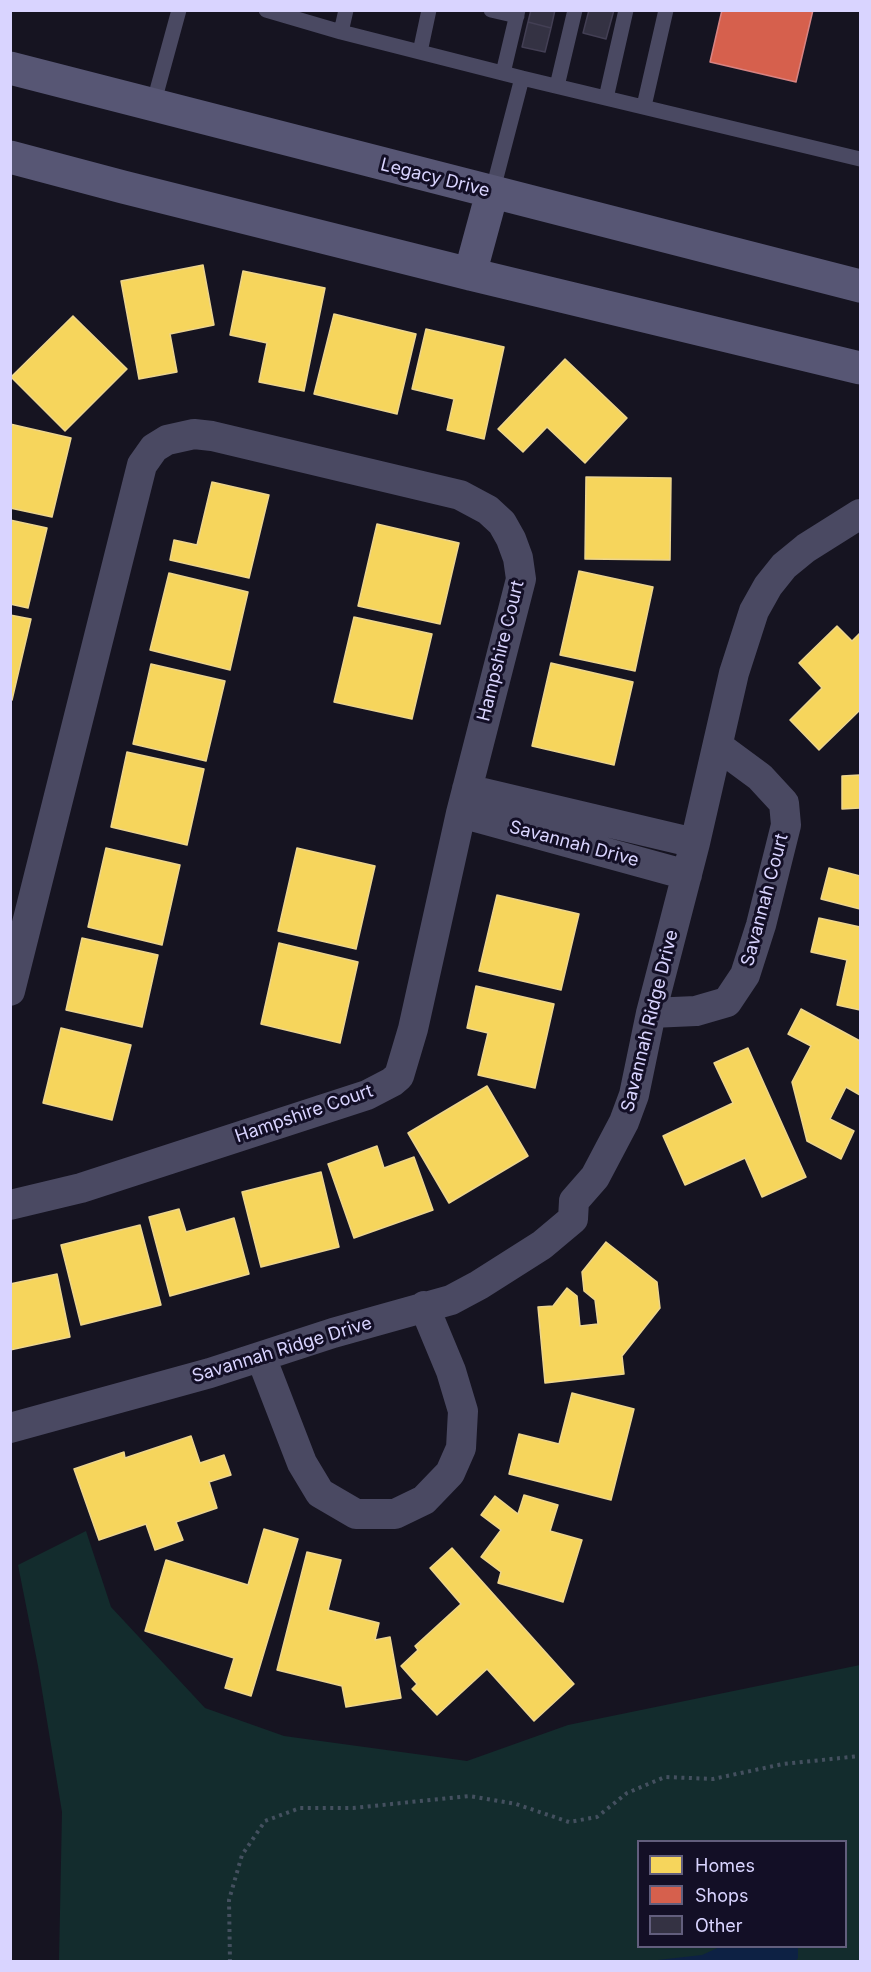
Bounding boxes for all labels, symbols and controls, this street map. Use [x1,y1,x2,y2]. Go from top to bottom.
street label: Legacy Drive [378,154,492,202]
street label: Hampshire Court [473,578,529,724]
street label: Savannah Drive [507,816,641,872]
street label: Savannah Court [737,831,793,969]
street label: Savannah Ridge Drive [617,928,683,1114]
street label: Hampshire Court [232,1080,376,1148]
street label: Savannah Ridge Drive [190,1312,374,1388]
legend [637,1840,847,1948]
text: Homes [695,1855,755,1876]
text: Shops [695,1885,749,1906]
text: Other [695,1915,743,1936]

